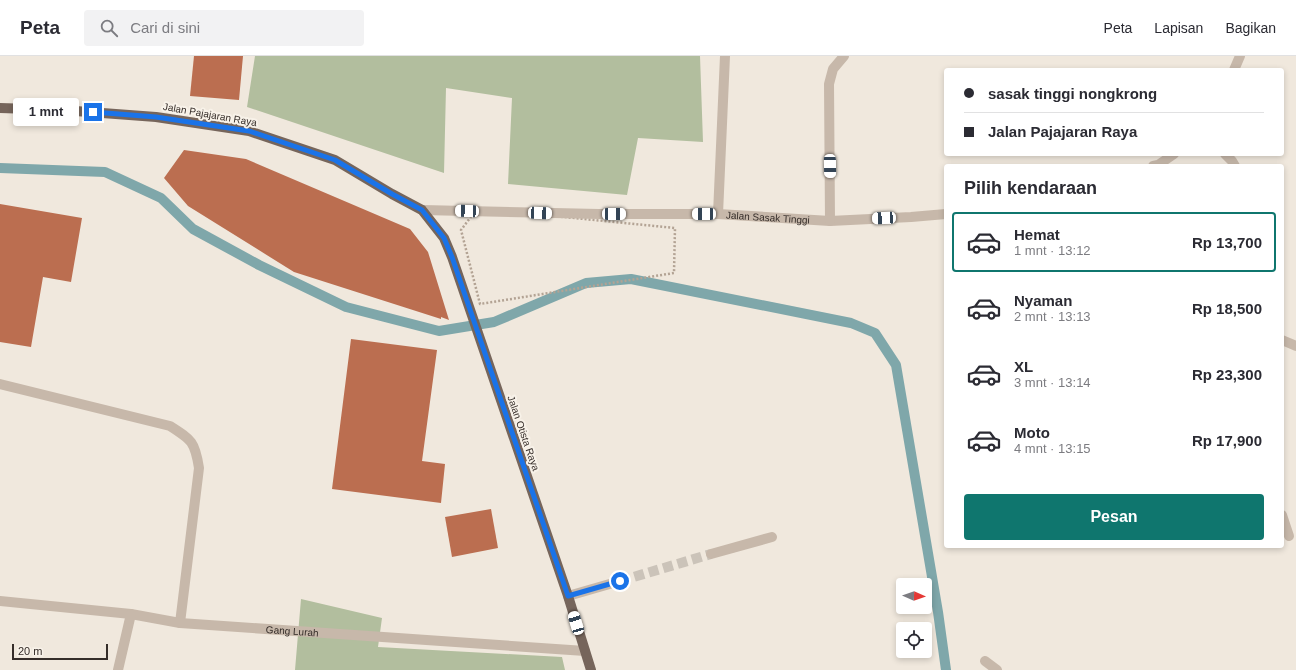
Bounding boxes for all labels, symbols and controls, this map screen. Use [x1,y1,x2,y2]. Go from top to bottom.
search box [84,10,364,46]
text: Peta [20,17,60,38]
icon: search [98,17,120,39]
text: Cari di sini [130,19,200,36]
text: Peta [1104,20,1132,36]
text: Lapisan [1154,20,1203,36]
text: Bagikan [1225,20,1276,36]
text: sasak tinggi nongkrong [988,85,1157,102]
callout: 1 mnt [13,98,79,126]
street label: Jalan Pajajaran Raya [162,101,258,128]
route end [84,103,102,121]
text: 1 mnt [29,104,63,119]
text: Jalan Pajajaran Raya [988,123,1137,140]
car [824,154,836,178]
text: Pilih kendaraan [964,178,1097,198]
car [455,205,479,217]
car [528,207,552,219]
car [602,208,626,220]
car [692,208,716,220]
street label: Jalan Sasak Tinggi [726,210,810,226]
car [872,211,896,225]
icon: car [966,224,1002,260]
text: Hemat [1014,226,1060,243]
text: Rp 13,700 [1192,234,1262,251]
text: 1 mnt · 13:12 [1014,243,1091,258]
icon: car [966,290,1002,326]
text: Nyaman [1014,292,1072,309]
text: Rp 18,500 [1192,300,1262,317]
text: 2 mnt · 13:13 [1014,309,1091,324]
icon: car [966,356,1002,392]
text: XL [1014,358,1033,375]
text: Rp 23,300 [1192,366,1262,383]
text: 3 mnt · 13:14 [1014,375,1091,390]
street label: Jalan Otista Raya [505,394,542,473]
icon: car [966,422,1002,458]
text: Moto [1014,424,1050,441]
text: Rp 17,900 [1192,432,1262,449]
text: 4 mnt · 13:15 [1014,441,1091,456]
button: Pesan [964,494,1264,540]
route start [611,572,629,590]
north arrow [896,578,932,614]
map controls [896,578,932,658]
car [567,610,585,636]
button: locate [896,622,932,658]
street label: Gang Lurah [265,624,319,639]
scale bar [12,642,108,661]
text: 20 m [18,645,42,657]

